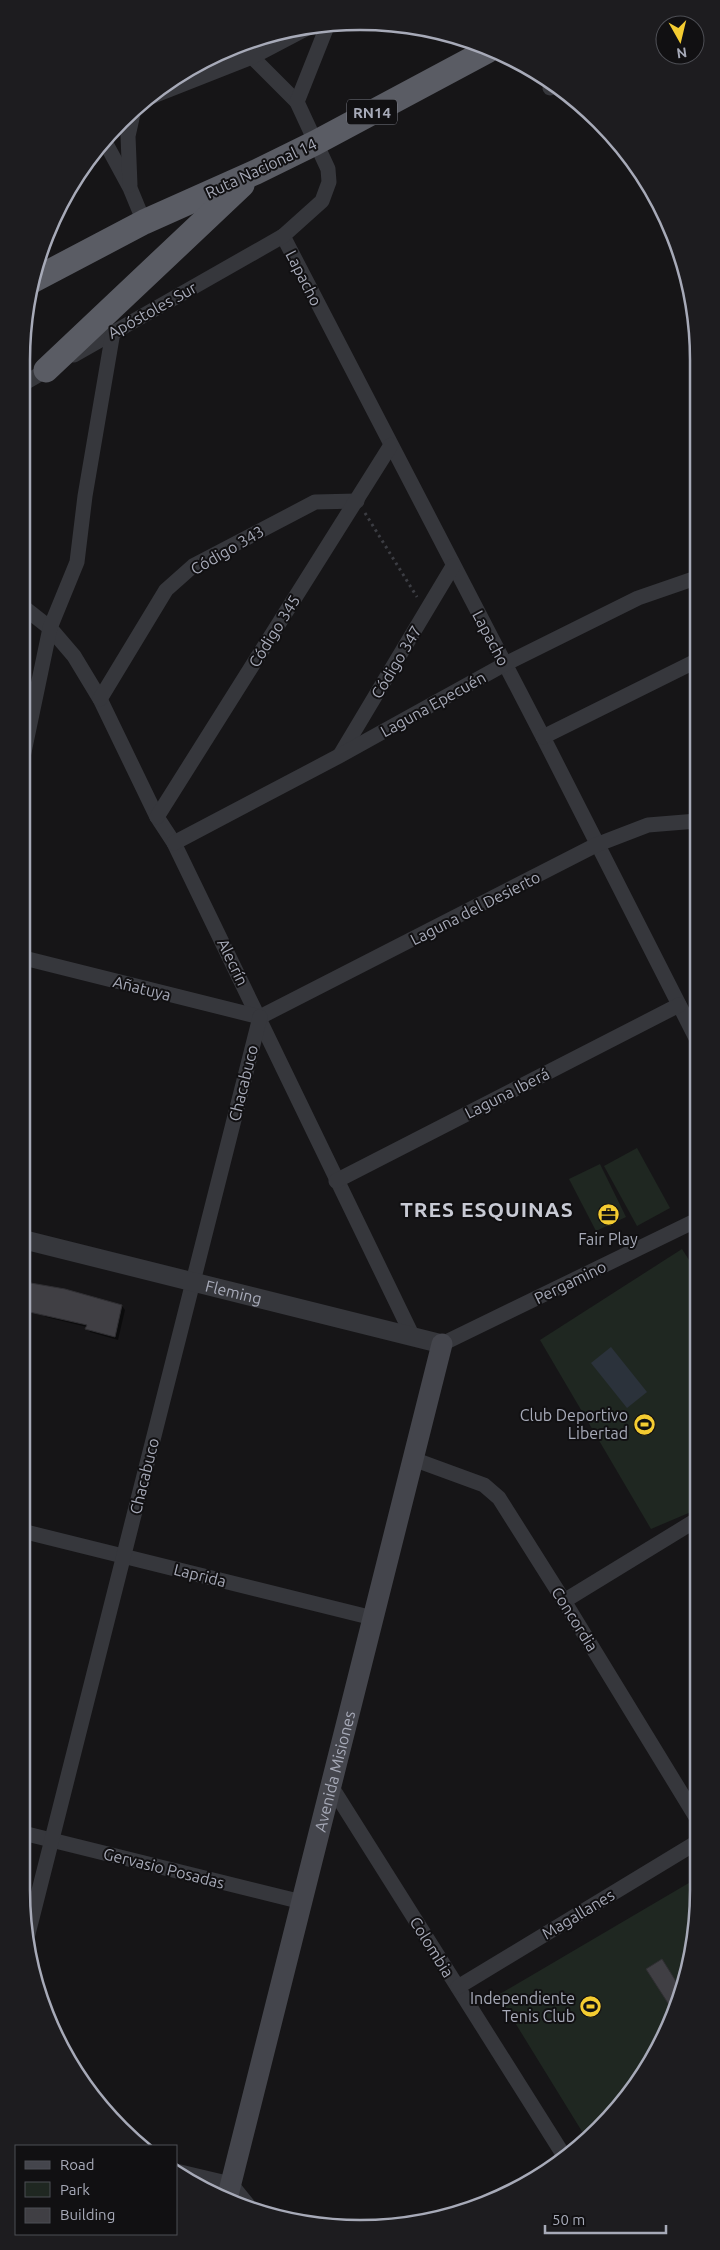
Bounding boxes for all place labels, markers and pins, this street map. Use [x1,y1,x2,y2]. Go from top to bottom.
office icon: Fair Play [596,1203,620,1227]
place label: Fair Play [578,1230,638,1248]
place label: Club Deportivo Libertad [520,1406,628,1442]
sports icon: Club Deportivo Libertad [632,1412,656,1436]
place label: Independiente Tenis Club [470,1989,575,2025]
sports icon: Independiente Tenis Club [579,1995,603,2019]

